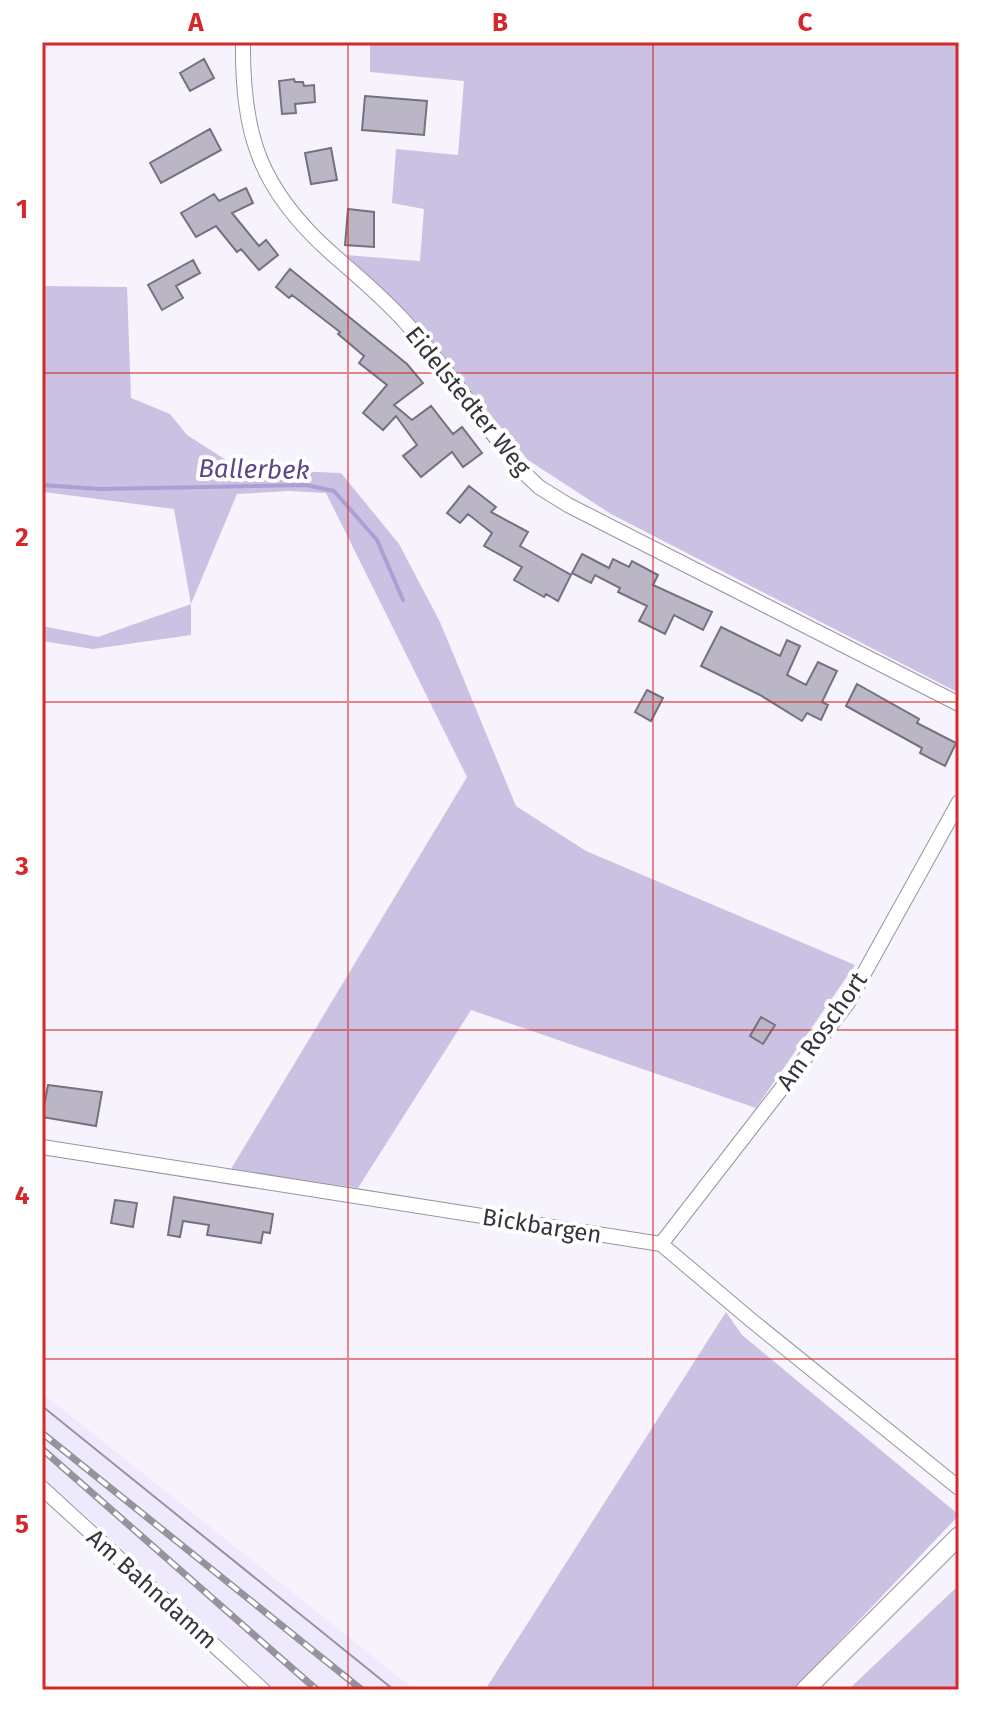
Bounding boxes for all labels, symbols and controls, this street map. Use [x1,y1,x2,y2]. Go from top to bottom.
text: A [187,7,204,38]
text: B [492,7,508,38]
text: C [798,7,813,38]
text: 1 [16,194,28,225]
street label: Eidelstedter Weg [399,321,537,481]
water label: Ballerbek [198,453,310,486]
text: 2 [15,522,29,553]
text: 3 [14,851,29,882]
street label: Am Roschort [771,966,873,1095]
text: 4 [15,1180,30,1211]
street label: Bickbargen [480,1203,604,1249]
text: 5 [15,1509,29,1540]
street label: Am Bahndamm [81,1523,223,1655]

